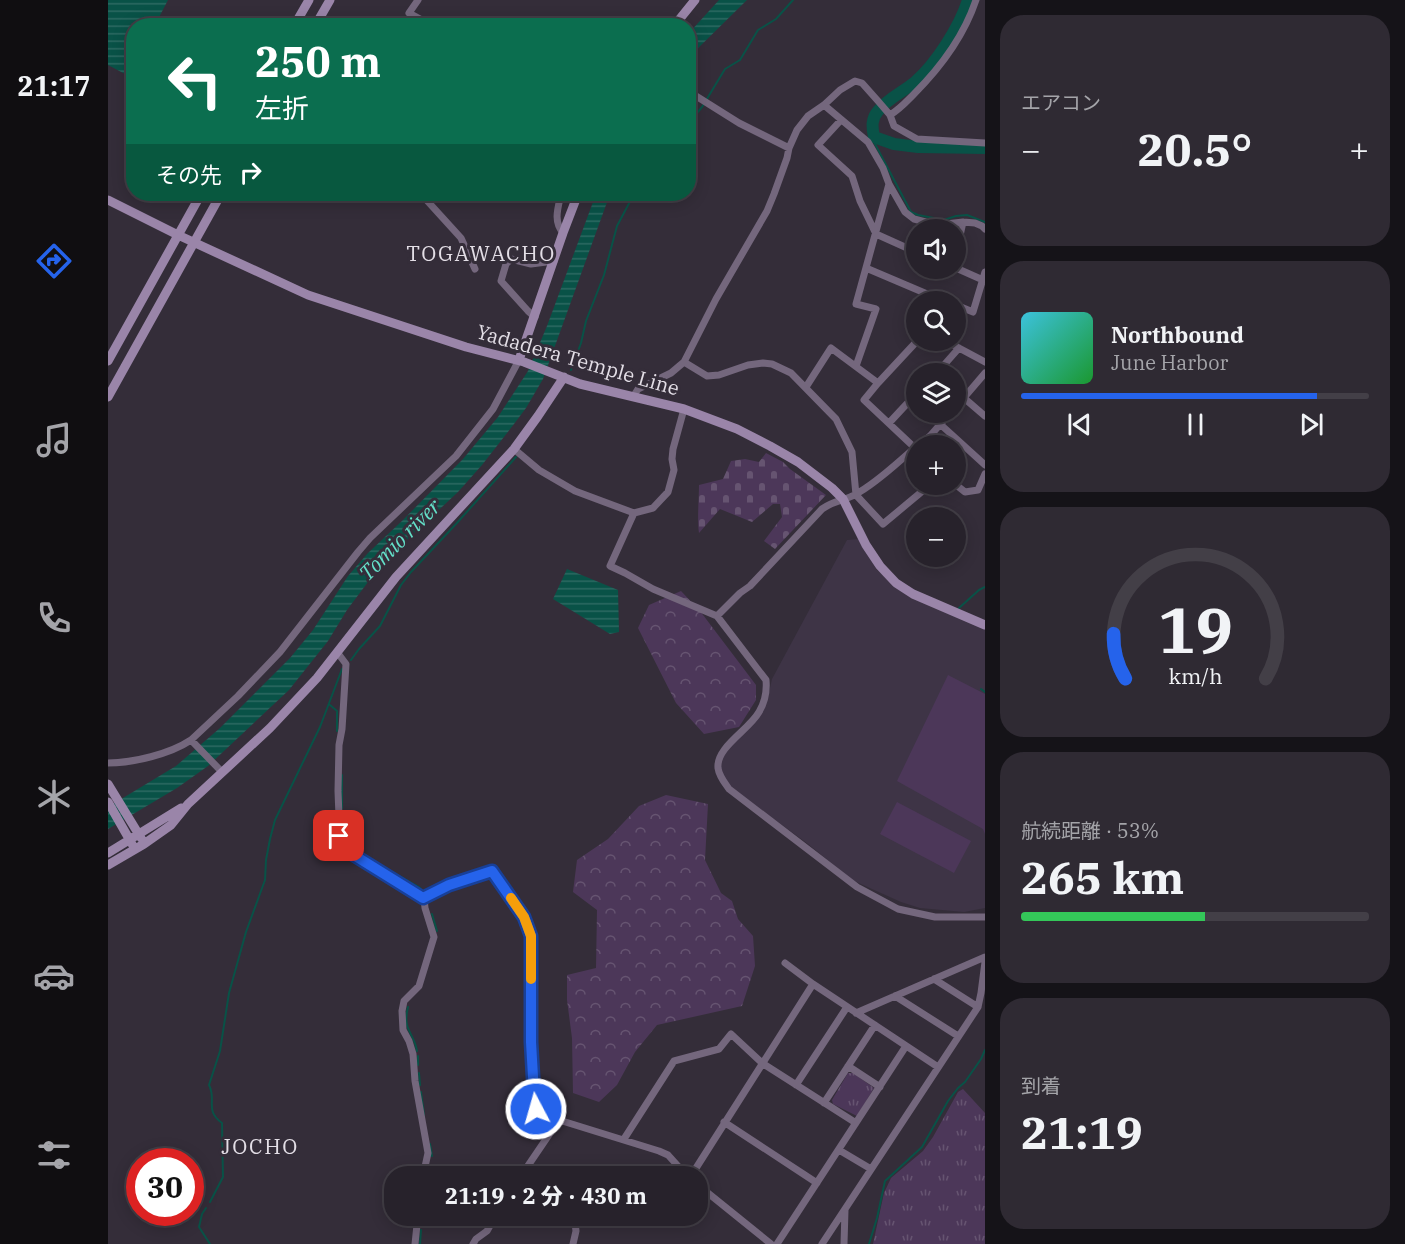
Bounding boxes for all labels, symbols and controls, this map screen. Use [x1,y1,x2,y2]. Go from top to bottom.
text: 250 m [255,34,381,89]
icon: left [156,42,234,120]
text: 21:17 [18,68,90,103]
text: エアコン [1021,89,1101,116]
text: 左折 [255,90,309,125]
text: 20.5° [1138,120,1252,178]
text: − [1021,128,1041,171]
text: + [1349,128,1369,171]
icon: right [234,156,267,189]
text: その先 [156,160,222,189]
map controls [906,219,966,567]
button: sound [906,219,966,279]
district label: TOGAWACHO [406,239,556,267]
icon: directions [33,240,75,282]
button: search [906,291,966,351]
street label: Yadadera Temple Line [474,318,683,401]
text: Northbound [1111,320,1244,349]
text: June Harbor [1111,349,1228,376]
button: layers [906,363,966,423]
icon: previous [1063,408,1096,441]
icon: pause [1179,408,1212,441]
icon: next [1295,408,1328,441]
icon: music [33,419,75,461]
button: + [906,435,966,495]
water label: Tomio river [352,492,447,586]
button: − [906,507,966,567]
text: 19 [1158,589,1232,670]
icon: phone [33,597,75,639]
text: km/h [1168,662,1222,690]
icon: climate [33,776,75,818]
pin [313,810,364,861]
text: 航続距離 · 53% [1021,817,1159,844]
icon: arrive [322,819,355,852]
text: 265 km [1021,848,1184,906]
icon: car [33,955,75,997]
text: 到着 [1021,1072,1061,1099]
position arrow [504,1077,568,1141]
text: 21:19 [1021,1103,1143,1161]
district label: JOCHO [221,1132,299,1160]
icon: filters [33,1134,75,1176]
speed limit sign: 30 [126,1148,204,1226]
text: 21:19 · 2 分 · 430 m [445,1181,647,1210]

